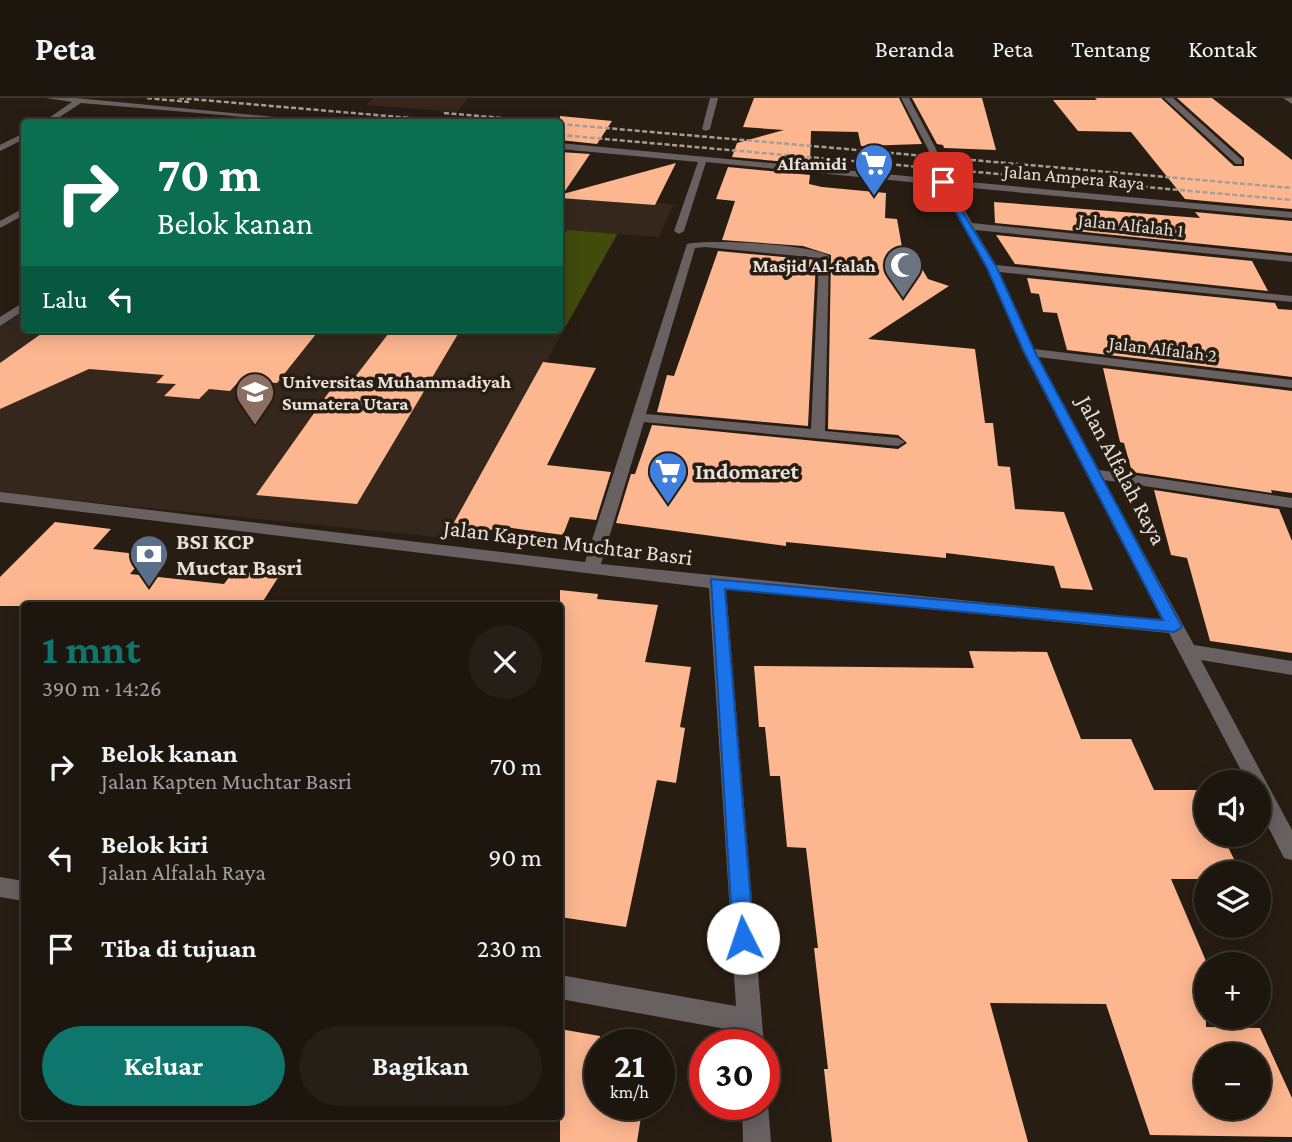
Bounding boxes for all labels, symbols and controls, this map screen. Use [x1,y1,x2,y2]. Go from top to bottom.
text: Peta [35,30,96,67]
text: Beranda [875,35,954,62]
text: Peta [992,35,1033,62]
text: Tentang [1071,35,1150,62]
text: Kontak [1188,35,1257,62]
supermarket icon: Alfamidi [853,142,895,197]
icon: right [42,147,133,238]
text: 70 m [157,147,261,202]
pin [913,152,973,212]
place label: Alfamidi [776,153,847,174]
street label: Jalan Ampera Raya [1001,160,1146,194]
icon: arrive [924,163,962,201]
text: Belok kanan [157,205,313,241]
street label: Jalan Alfalah 1 [1075,209,1185,241]
mosque icon: Masjid Al-falah [882,244,924,299]
place label: Masjid Al-falah [752,255,876,277]
icon: left [102,280,140,318]
text: Lalu [42,285,88,314]
street label: Jalan Alfalah 2 [1106,332,1218,366]
school or university icon: Universitas Muhammadiyah Sumatera Utara [234,371,276,426]
place label: Universitas Muhammadiyah Sumatera Utara [282,371,511,414]
street label: Jalan Alfalah Raya [1071,389,1172,549]
supermarket icon: Indomaret [647,450,689,505]
place label: Indomaret [695,458,799,484]
street label: Jalan Kapten Muchtar Basri [440,514,694,570]
place label: BSI KCP Muctar Basri [176,528,303,580]
bank icon: BSI KCP Muctar Basri [128,533,170,588]
text: 1 mnt [42,625,141,672]
button: close [468,625,542,699]
text: 390 m · 14:26 [42,675,162,701]
text: Belok kanan [101,739,238,768]
icon: right [42,748,80,786]
text: 70 m [490,752,542,781]
text: Jalan Kapten Muchtar Basri [101,768,352,794]
map controls [1194,770,1271,1120]
button: sound [1194,770,1271,847]
text: Belok kiri [101,830,208,859]
icon: left [42,839,80,877]
text: 90 m [488,843,542,872]
text: Jalan Alfalah Raya [101,859,266,885]
button: layers [1194,861,1271,938]
position arrow [706,901,780,975]
icon: arrive [42,930,80,968]
text: Tiba di tujuan [101,934,256,963]
text: 230 m [477,934,542,963]
button: + [1194,952,1271,1029]
button: Keluar [42,1026,285,1106]
button: Bagikan [299,1026,542,1106]
speed limit sign: 30 [689,1029,780,1120]
button: − [1194,1043,1271,1120]
text: 21 [614,1046,645,1085]
text: km/h [610,1082,649,1102]

